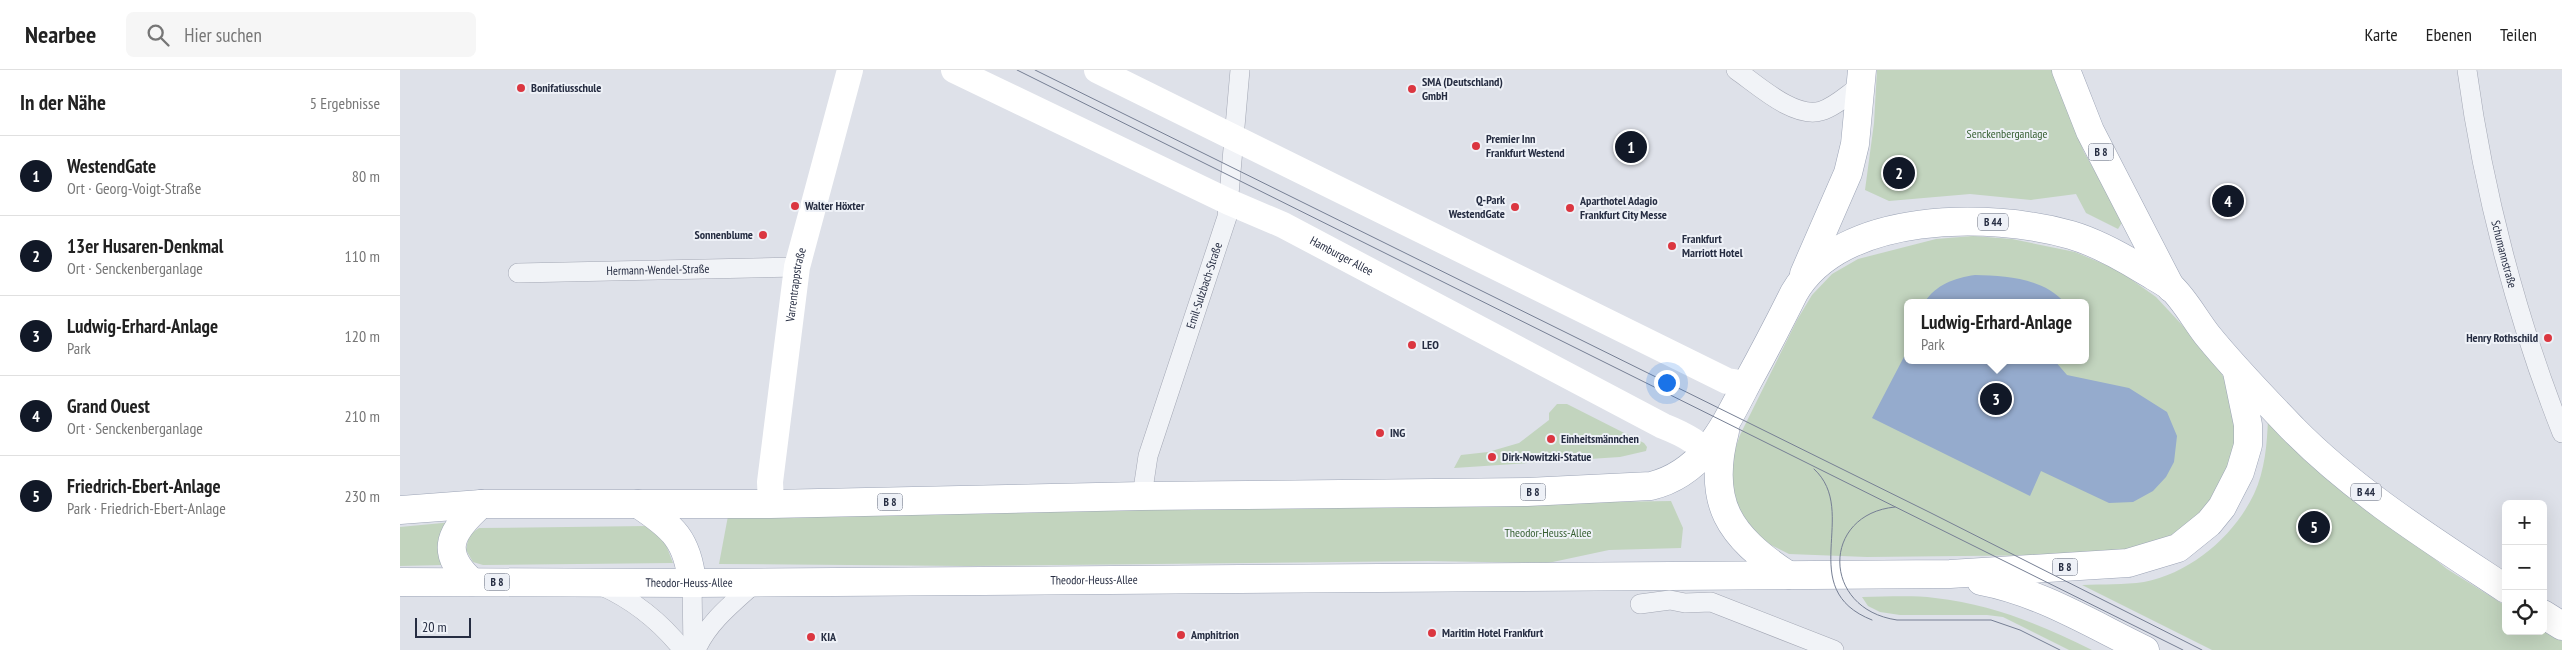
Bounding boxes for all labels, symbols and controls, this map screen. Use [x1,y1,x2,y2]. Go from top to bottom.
search box [126,12,476,57]
text: Nearbee [25,19,96,50]
icon: search [144,21,172,49]
text: Hier suchen [184,23,262,47]
text: Karte [2364,23,2398,46]
text: Ebenen [2426,23,2472,46]
text: Teilen [2500,23,2537,46]
place label: SMA (Deutschland) GmbH [1422,74,1503,103]
place label: Bonifatiusschule [531,80,601,95]
marker: Bonifatiusschule [515,82,527,94]
marker: SMA (Deutschland) GmbH [1406,83,1418,95]
text: In der Nähe [20,89,106,116]
text: 5 Ergebnisse [310,93,380,113]
park label: Senckenberganlage [1967,126,2047,141]
pin: 1 [1615,128,1647,166]
place label: Premier Inn Frankfurt Westend [1486,131,1565,160]
marker: Premier Inn Frankfurt Westend [1470,140,1482,152]
road number: B 8 [2088,144,2114,160]
text: WestendGate [67,154,156,178]
pin: 2 [1883,154,1915,192]
text: 1 [32,166,40,186]
text: 80 m [352,166,380,186]
text: Ort · Georg-Voigt-Straße [67,178,201,198]
pin: 4 [2212,182,2244,220]
place label: Q-Park WestendGate [1448,192,1505,221]
place label: Aparthotel Adagio Frankfurt City Messe [1579,193,1667,222]
place label: Walter Höxter [804,198,865,213]
marker: Walter Höxter [789,200,801,212]
marker: Q-Park WestendGate [1509,201,1521,213]
marker: Aparthotel Adagio Frankfurt City Messe [1564,202,1576,214]
road number: B 44 [1978,214,2008,230]
street label: Schumannstraße [2488,219,2521,290]
place label: Sonnenblume [694,227,753,242]
marker: Sonnenblume [757,229,769,241]
place label: Frankfurt Marriott Hotel [1682,231,1743,260]
street label: Hamburger Allee [1308,233,1376,278]
text: 13er Husaren-Denkmal [67,234,223,258]
street label: Emil-Sulzbach-Straße [1183,240,1225,330]
marker: Frankfurt Marriott Hotel [1666,240,1678,252]
text: 2 [32,246,40,266]
text: 110 m [345,246,380,266]
street label: Varrentrappstraße [782,246,809,324]
text: Ort · Senckenberganlage [67,258,203,278]
street label: Hermann-Wendel-Straße [606,261,710,278]
popup [1904,299,2089,364]
text: Ludwig-Erhard-Anlage [1921,310,2072,334]
text: Ludwig-Erhard-Anlage [67,314,218,338]
text: 3 [32,326,40,346]
text: 120 m [345,326,380,346]
place label: Henry Rothschild [2466,330,2538,345]
marker: Henry Rothschild [2542,332,2554,344]
text: Park [1921,334,1945,354]
place label: LEO [1422,337,1439,352]
text: Park [67,338,91,358]
marker: LEO [1406,339,1418,351]
your location [1654,370,1680,396]
pin: 3 [1980,380,2012,418]
text: Grand Ouest [67,394,150,418]
text: 4 [32,406,40,426]
text: 210 m [345,406,380,426]
text: Ort · Senckenberganlage [67,418,203,438]
place label: ING [1390,425,1405,440]
marker: ING [1374,427,1386,439]
place label: Einheitsmännchen [1561,431,1639,446]
marker: Einheitsmännchen [1545,433,1557,445]
place label: Dirk-Nowitzki-Statue [1502,449,1591,464]
marker: Dirk-Nowitzki-Statue [1486,451,1498,463]
text: Friedrich-Ebert-Anlage [67,474,221,498]
road number: B 8 [1520,484,1546,501]
road number: B 44 [2351,484,2381,501]
text: 5 [32,486,40,506]
text: 230 m [345,486,380,506]
road number: B 8 [878,494,902,511]
text: Park · Friedrich-Ebert-Anlage [67,498,226,518]
map controls [2502,500,2547,635]
button: + [2502,500,2547,545]
pin: 5 [2298,508,2330,546]
park label: Theodor-Heuss-Allee [1504,525,1592,540]
button: − [2502,545,2547,590]
road number: B 8 [2052,558,2078,576]
street label: Theodor-Heuss-Allee [1050,572,1138,587]
road number: B 8 [484,574,510,590]
street label: Theodor-Heuss-Allee [645,575,733,590]
button: locate [2502,590,2547,635]
scale bar [415,615,471,638]
text: 20 m [422,618,447,636]
place label: Maritim Hotel Frankfurt [1442,625,1544,640]
place label: Amphitrion [1190,627,1239,642]
marker: Maritim Hotel Frankfurt [1426,627,1438,639]
place label: KIA [821,629,837,644]
marker: Amphitrion [1175,629,1187,641]
marker: KIA [805,631,817,643]

